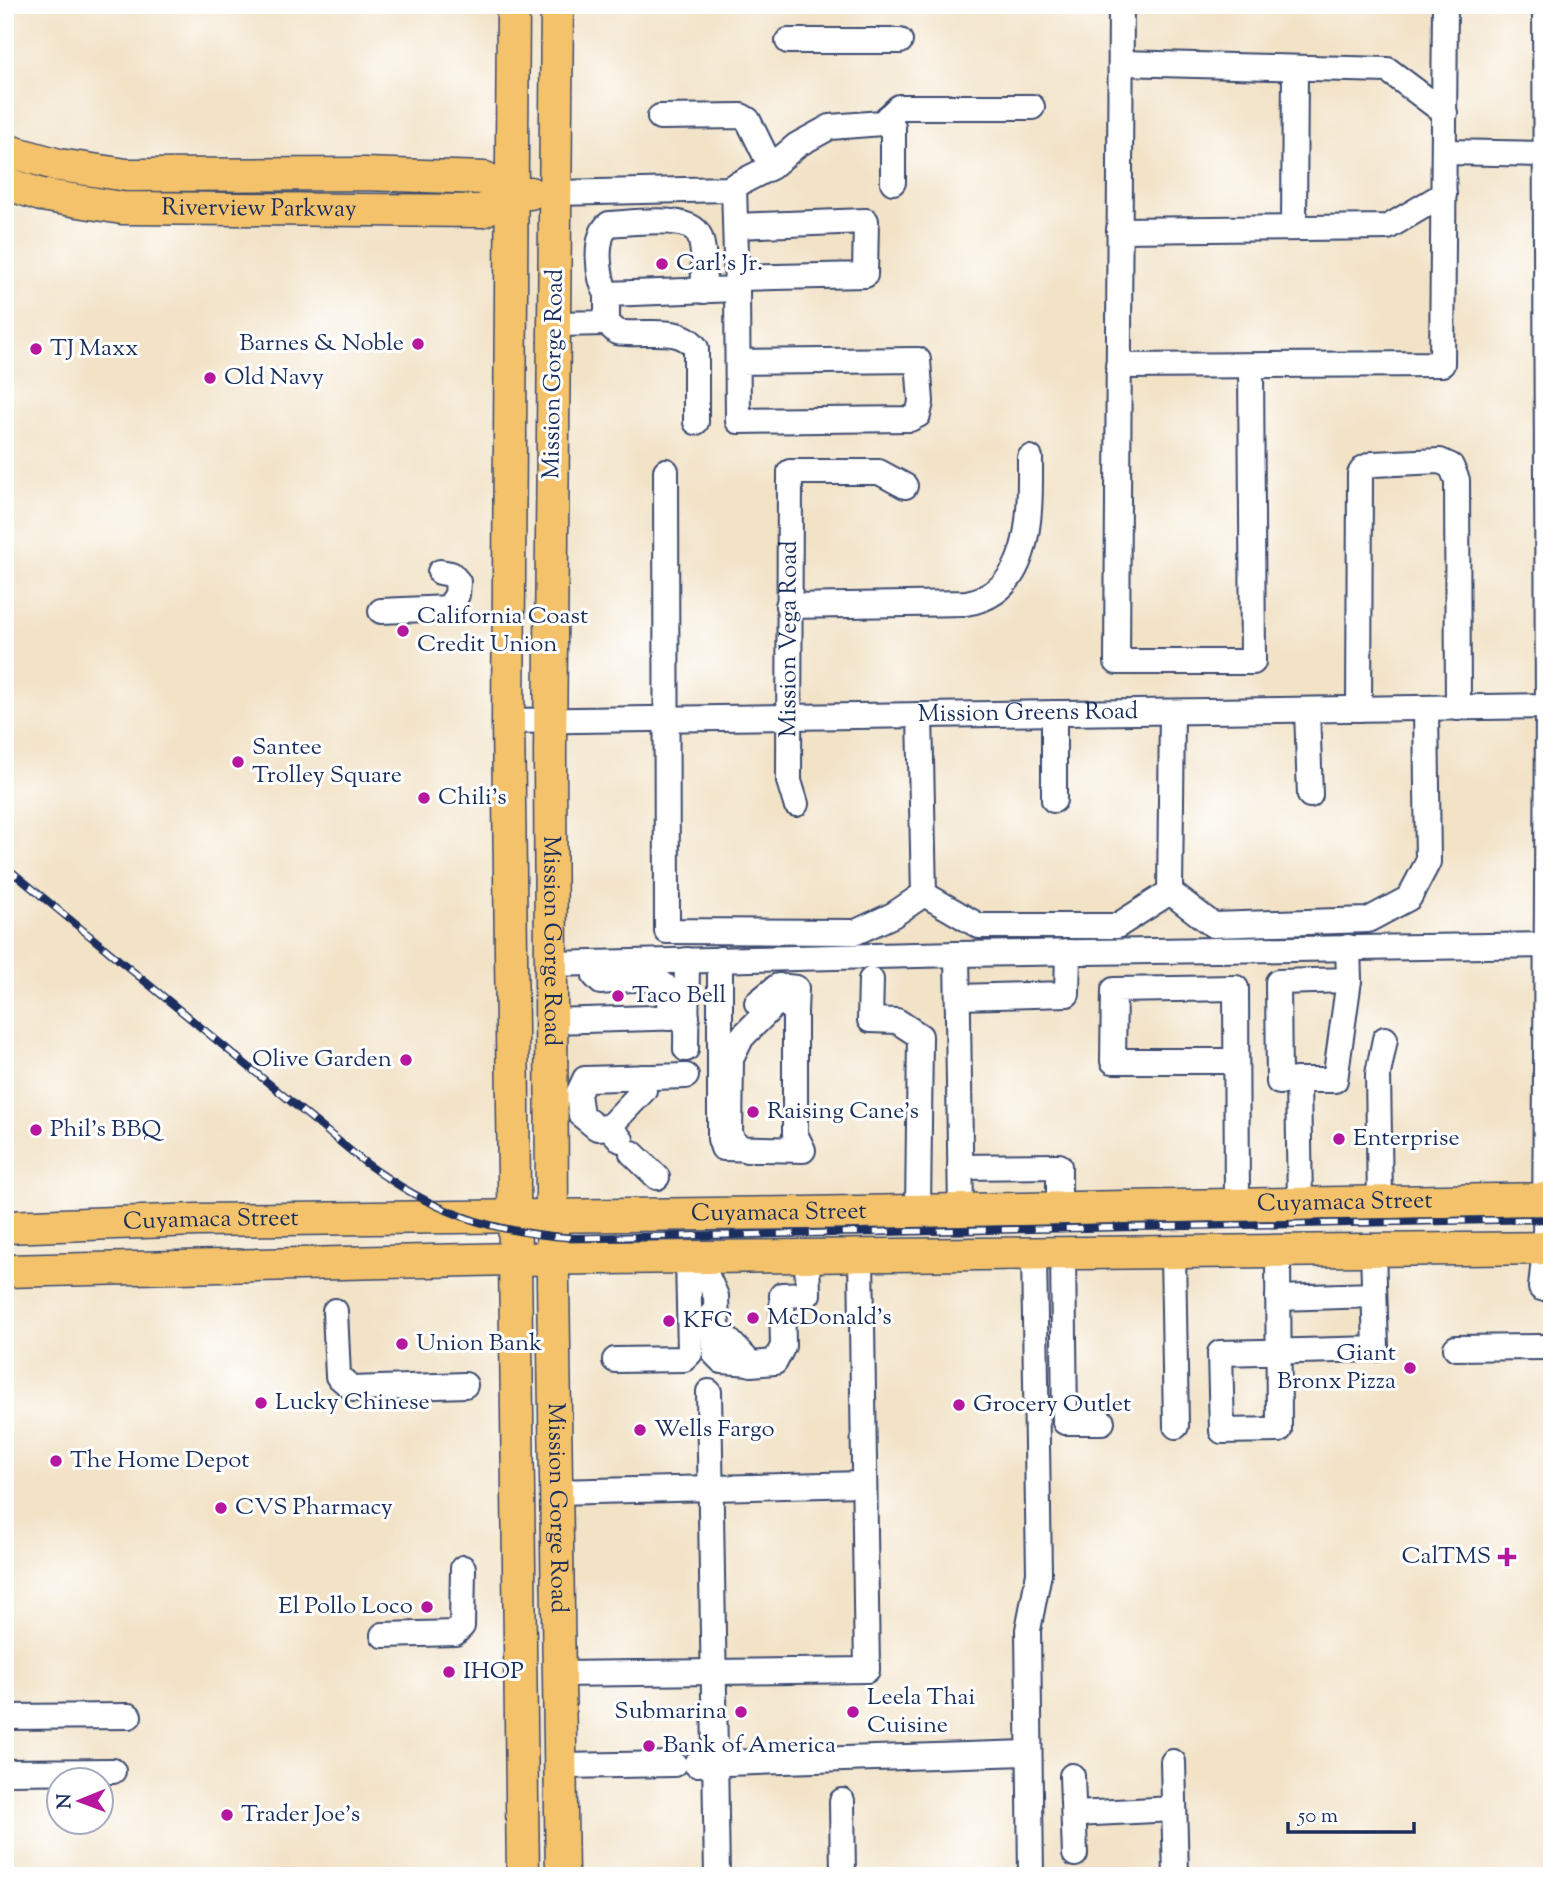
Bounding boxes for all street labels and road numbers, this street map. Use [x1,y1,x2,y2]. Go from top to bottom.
street label: Riverview Parkway [161,191,357,227]
street label: Mission Gorge Road [535,268,573,480]
street label: Mission Vega Road [772,540,807,738]
street label: Mission Greens Road [917,695,1139,732]
street label: Mission Gorge Road [533,836,568,1047]
street label: Cuyamaca Street [1257,1184,1433,1222]
street label: Cuyamaca Street [691,1195,867,1231]
street label: Cuyamaca Street [123,1202,299,1240]
street label: Mission Gorge Road [538,1402,575,1614]

